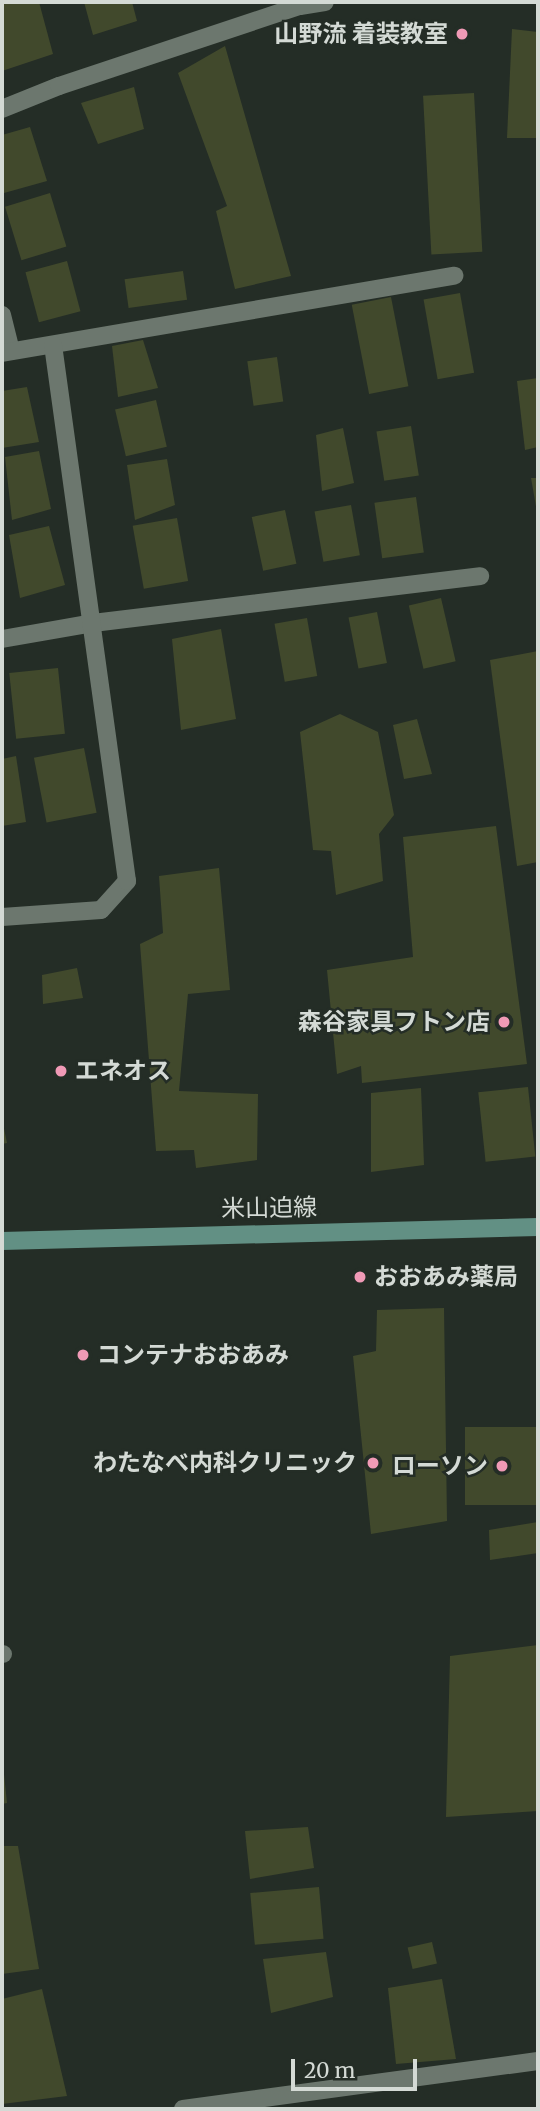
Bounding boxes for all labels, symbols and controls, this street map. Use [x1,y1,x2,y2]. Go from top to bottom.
place label: 山野流 着装教室 [274,20,448,48]
marker: 山野流 着装教室 [454,26,470,42]
place label: 森谷家具フトン店 [298,1008,490,1036]
marker: 森谷家具フトン店 [496,1014,512,1030]
place label: エネオス [75,1057,171,1085]
marker: エネオス [53,1063,69,1079]
street label: 米山迫線 [221,1193,317,1223]
place label: おおあみ薬局 [374,1263,518,1291]
marker: おおあみ薬局 [352,1269,368,1285]
place label: コンテナおおあみ [97,1341,289,1369]
marker: コンテナおおあみ [75,1347,91,1363]
place label: わたなべ内科クリニック [93,1449,357,1477]
place label: ローソン [392,1452,488,1480]
marker: わたなべ内科クリニック [363,1453,383,1473]
marker: ローソン [494,1458,510,1474]
scale bar [295,2044,421,2088]
text: 20 m [304,2057,355,2084]

